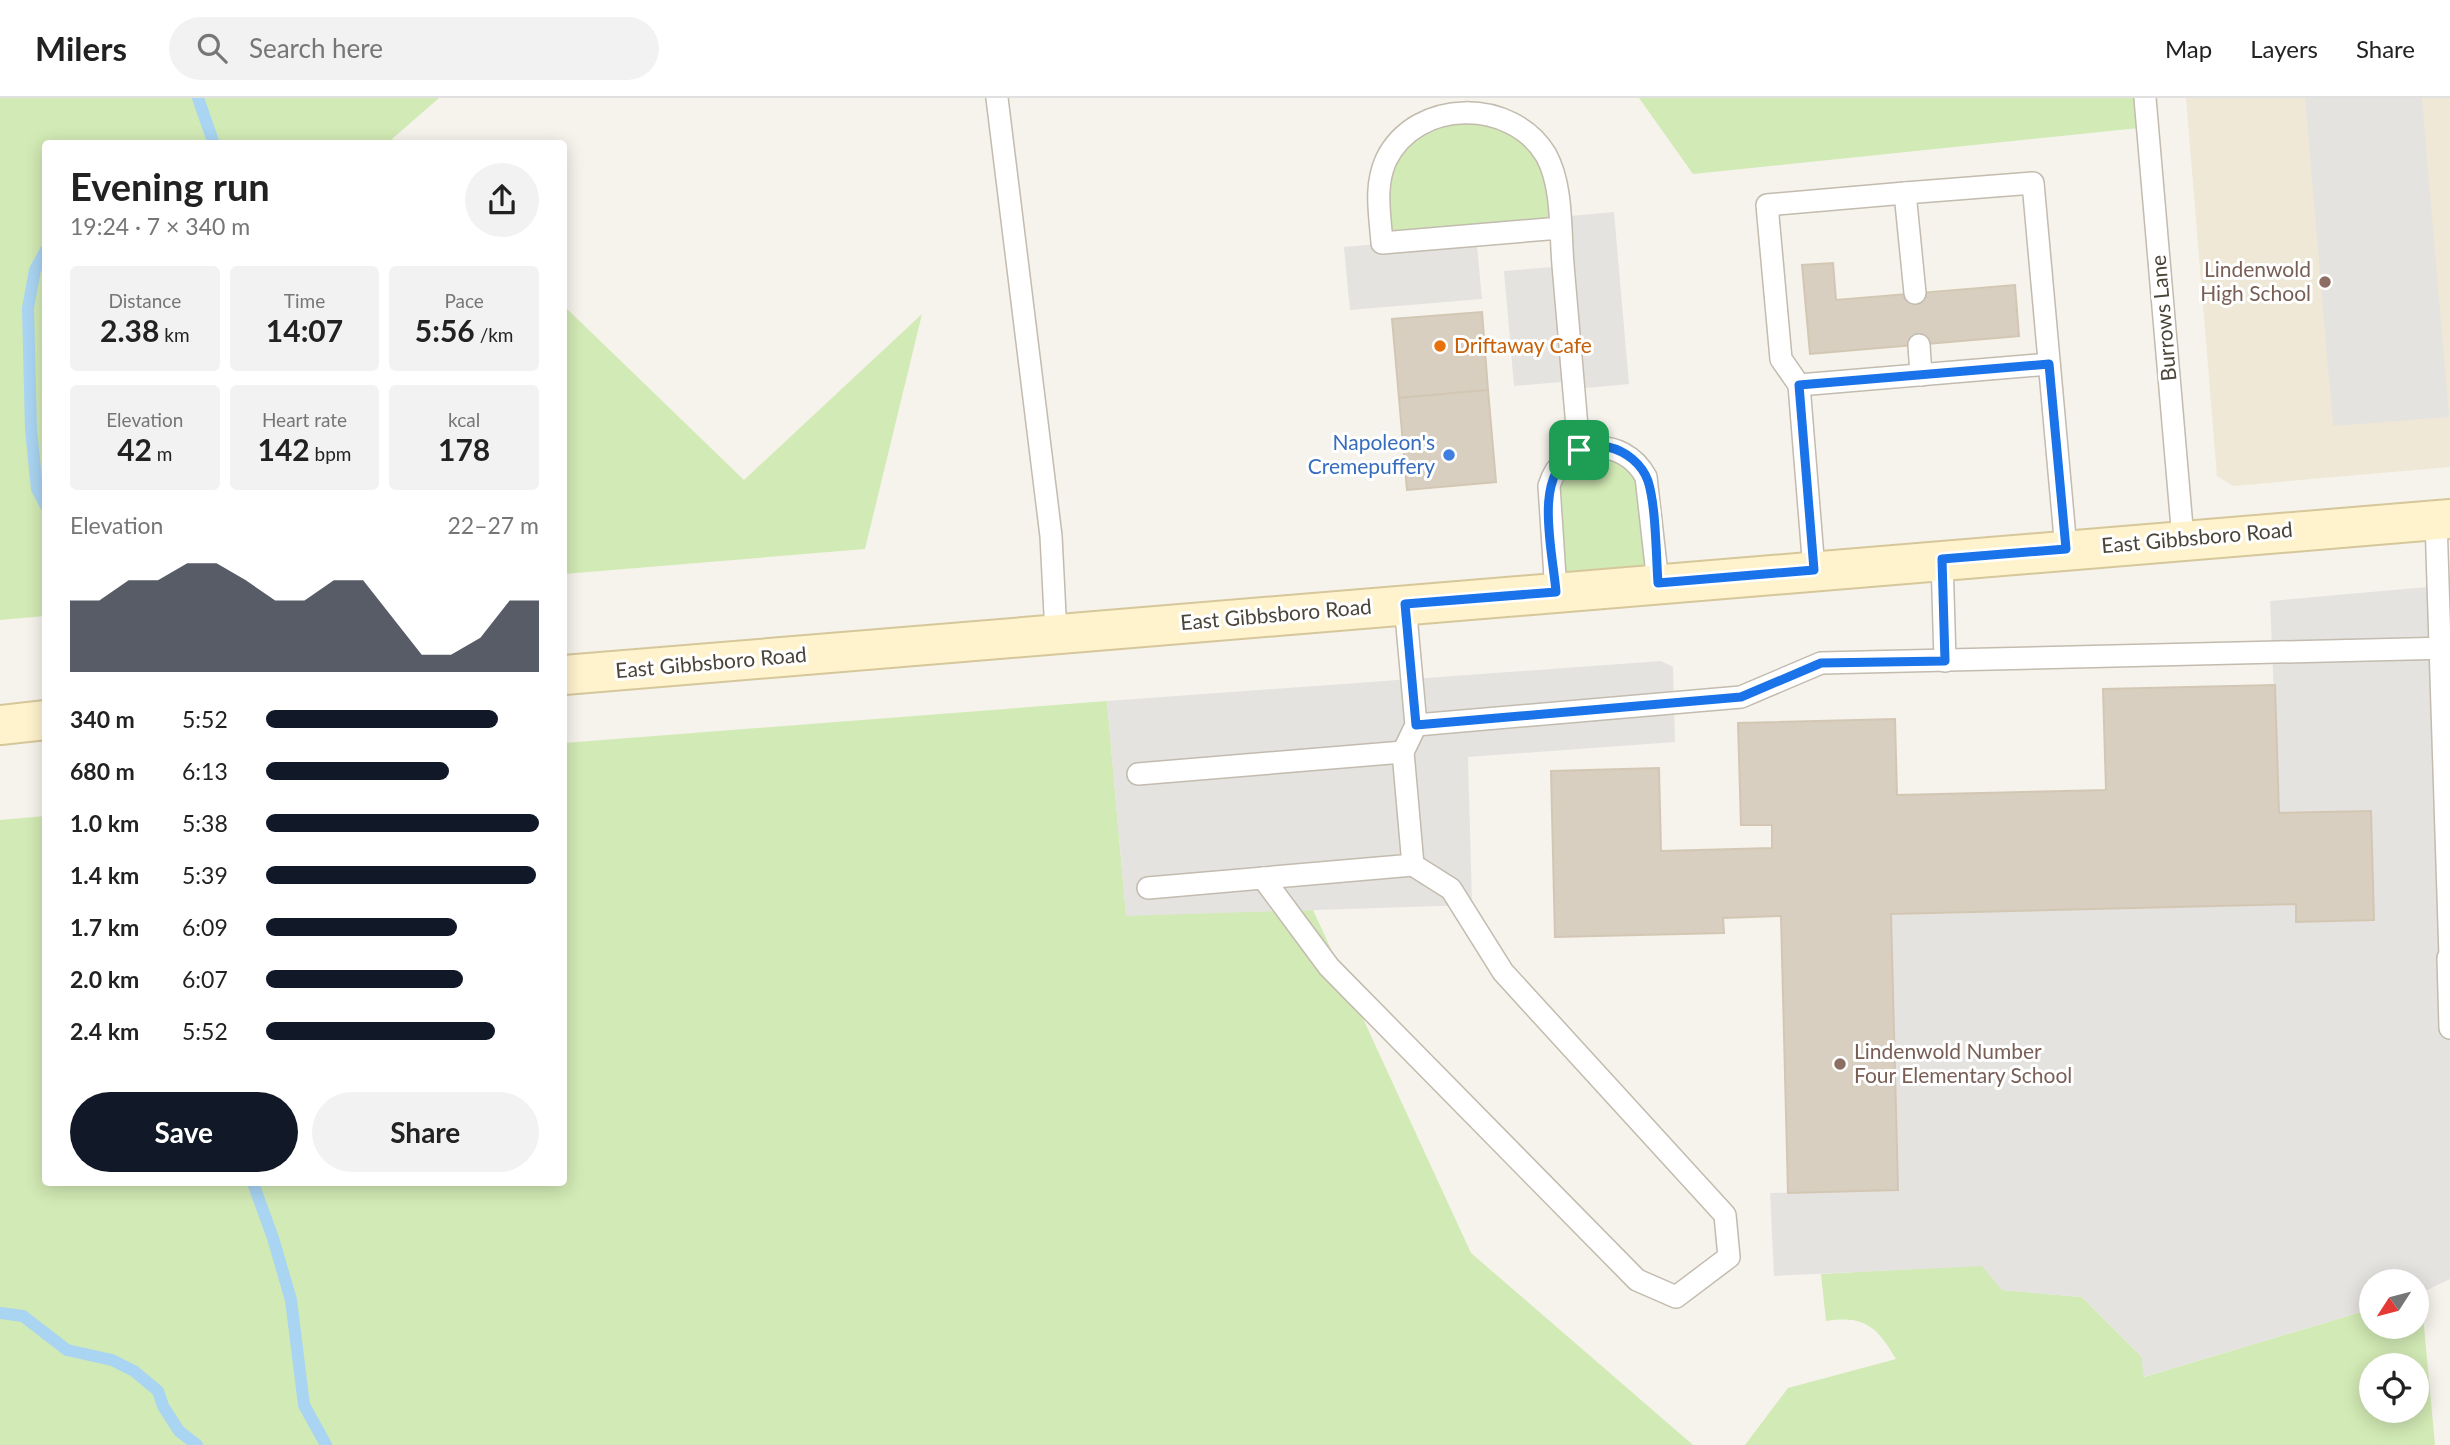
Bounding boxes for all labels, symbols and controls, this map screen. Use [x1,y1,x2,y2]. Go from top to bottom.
search box [169,17,659,80]
text: Milers [35,28,127,68]
icon: search [193,29,231,67]
text: Search here [249,32,383,64]
text: Map [2165,34,2212,63]
text: Layers [2250,34,2318,63]
text: Share [2356,34,2415,63]
text: Evening run [70,163,270,209]
button: share [465,163,539,237]
text: 19:24 · 7 × 340 m [70,212,250,240]
street label: Burrows Lane [2145,254,2180,382]
place label: Lindenwold High School [2200,256,2311,305]
marker: Lindenwold High School [2317,274,2333,290]
text: Distance [108,289,181,312]
text: Time [284,289,325,312]
text: Pace [444,289,484,312]
text: 2.38 [100,312,159,348]
text: 14:07 [266,312,343,348]
text: 5:56 [415,312,475,348]
text: km [159,323,190,346]
text: /km [475,323,514,346]
place label: Driftaway Cafe [1454,332,1592,357]
marker: Driftaway Cafe [1432,338,1448,354]
text: Elevation [106,408,183,431]
text: Heart rate [262,408,347,431]
text: kcal [448,408,480,431]
pin [1549,420,1609,480]
place label: Napoleon's Cremepuffery [1308,429,1435,478]
text: 42 [117,431,152,467]
text: 142 [258,431,310,467]
text: 178 [438,431,490,467]
icon: arrive [1560,431,1598,469]
text: m [152,442,172,465]
text: bpm [310,442,351,465]
marker: Napoleon's Cremepuffery [1441,447,1457,463]
text: Elevation [70,511,163,539]
text: 22–27 m [447,511,539,539]
street label: East Gibbsboro Road [2100,516,2294,557]
street label: East Gibbsboro Road [1179,593,1373,634]
street label: East Gibbsboro Road [614,641,808,682]
text: 340 m [70,705,135,733]
text: 5:52 [182,705,228,733]
text: 680 m [70,757,135,785]
text: 6:13 [182,757,228,785]
text: 1.0 km [70,809,139,837]
text: 5:38 [182,809,228,837]
text: 1.4 km [70,861,139,889]
text: 5:39 [182,861,228,889]
text: 1.7 km [70,913,139,941]
text: 6:09 [182,913,228,941]
text: 2.0 km [70,965,139,993]
text: 6:07 [182,965,228,993]
text: 2.4 km [70,1017,139,1045]
text: 5:52 [182,1017,228,1045]
place label: Lindenwold Number Four Elementary School [1854,1038,2072,1087]
marker: Lindenwold Number Four Elementary School [1832,1056,1848,1072]
button: Save [70,1092,298,1172]
button: Share [312,1092,539,1172]
north arrow [2359,1269,2429,1339]
map controls [2359,1269,2429,1423]
button: locate [2359,1353,2429,1423]

